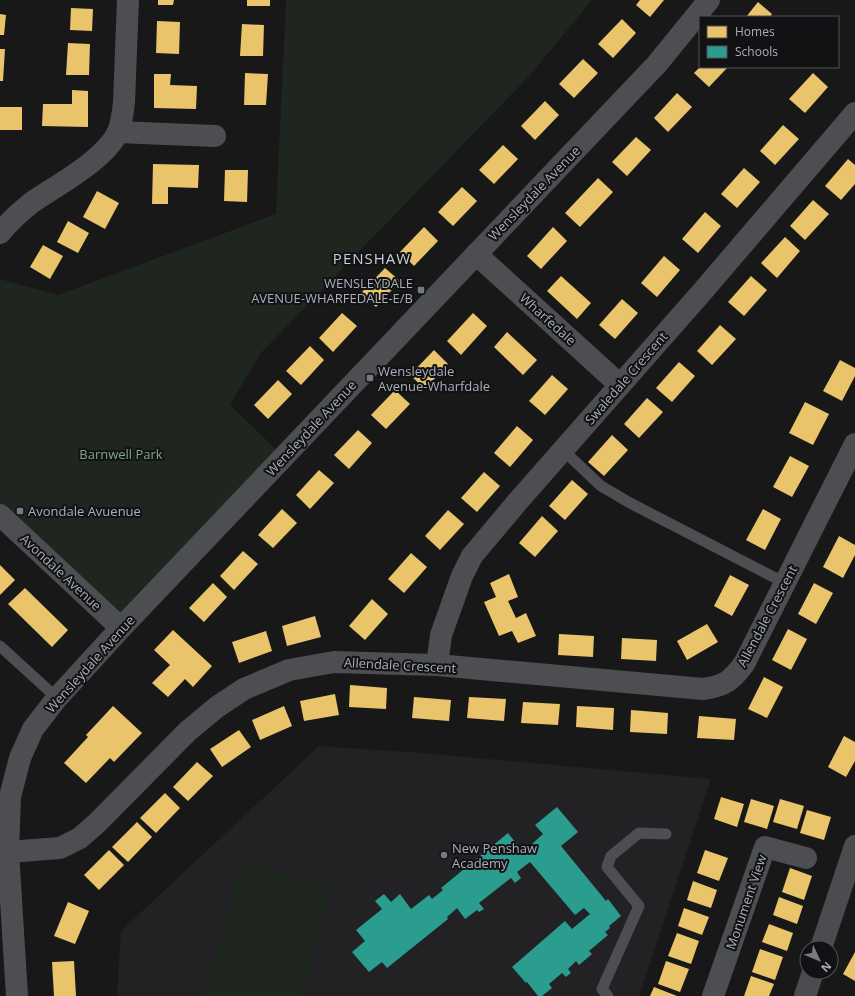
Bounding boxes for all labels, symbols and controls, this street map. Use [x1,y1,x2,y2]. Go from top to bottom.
legend [699,16,839,68]
text: Homes [735,23,775,40]
text: Schools [735,43,778,60]
street label: Wensleydale Avenue [484,142,584,244]
district label: PENSHAW [333,248,411,268]
place label: WENSLEYDALE AVENUE-WHARFEDALE-E/B [251,274,413,307]
marker: WENSLEYDALE AVENUE-WHARFEDALE-E/B [416,285,426,295]
street label: Wharfedale [516,289,580,349]
street label: Swaledale Crescent [581,328,671,428]
place label: Wensleydale Avenue-Wharfdale [378,362,490,395]
marker: Wensleydale Avenue-Wharfdale [365,373,375,383]
street label: Wensleydale Avenue [262,376,360,480]
park label: Barnwell Park [79,445,163,463]
place label: Avondale Avuenue [28,502,141,520]
marker: Avondale Avuenue [15,506,25,516]
street label: Avondale Avenue [17,530,105,614]
street label: Allendale Crescent [733,562,801,670]
street label: Wensleydale Avenue [42,612,138,716]
street label: Allendale Crescent [343,653,457,677]
place label: New Penshaw Academy [452,839,537,872]
marker: New Penshaw Academy [439,850,449,860]
street label: Monument View [721,852,771,952]
north arrow [799,940,839,980]
text: N [818,959,835,976]

